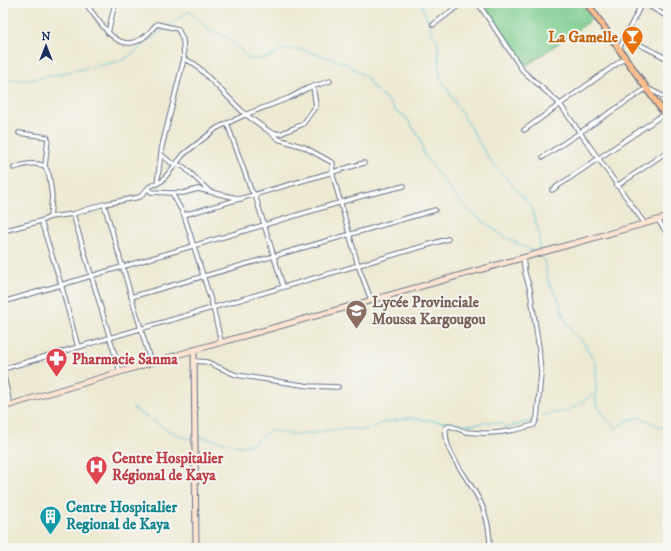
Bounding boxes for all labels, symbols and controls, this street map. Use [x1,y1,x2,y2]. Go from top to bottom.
bar icon: La Gamelle [620,24,646,57]
north arrow [26,26,66,66]
place label: La Gamelle [548,28,619,47]
text: N [41,30,51,44]
place label: Lycée Provinciale Moussa Kargougou [372,293,487,329]
school or university icon: Lycée Provinciale Moussa Kargougou [343,298,369,331]
pharmacy icon: Pharmacie Sanma [44,346,70,379]
place label: Pharmacie Sanma [72,350,178,369]
place label: Centre Hospitalier Régional de Kaya [112,449,224,485]
hospital icon: Centre Hospitalier Régional de Kaya [84,454,110,487]
place label: Centre Hospitalier Regional de Kaya [66,498,178,534]
building icon: Centre Hospitalier Regional de Kaya [38,503,64,536]

